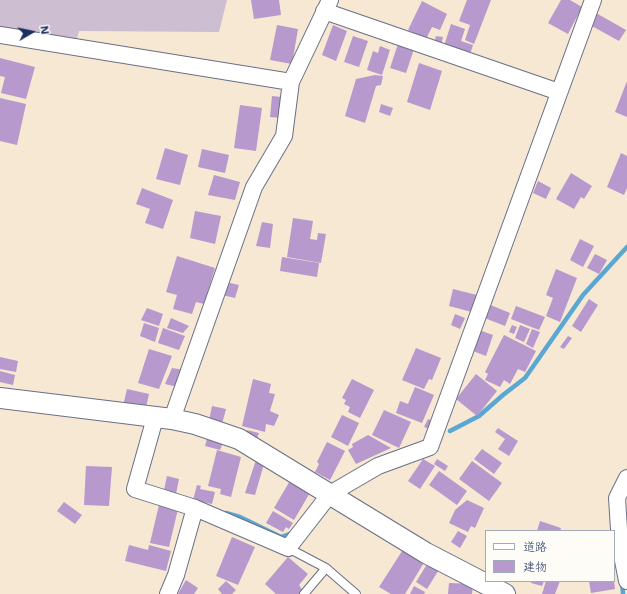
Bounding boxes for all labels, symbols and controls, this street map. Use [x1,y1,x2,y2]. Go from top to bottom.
north arrow [12,12,52,52]
text: N [36,25,52,36]
legend [485,530,615,582]
text: 道路 [523,539,547,555]
text: 建物 [523,559,547,575]

